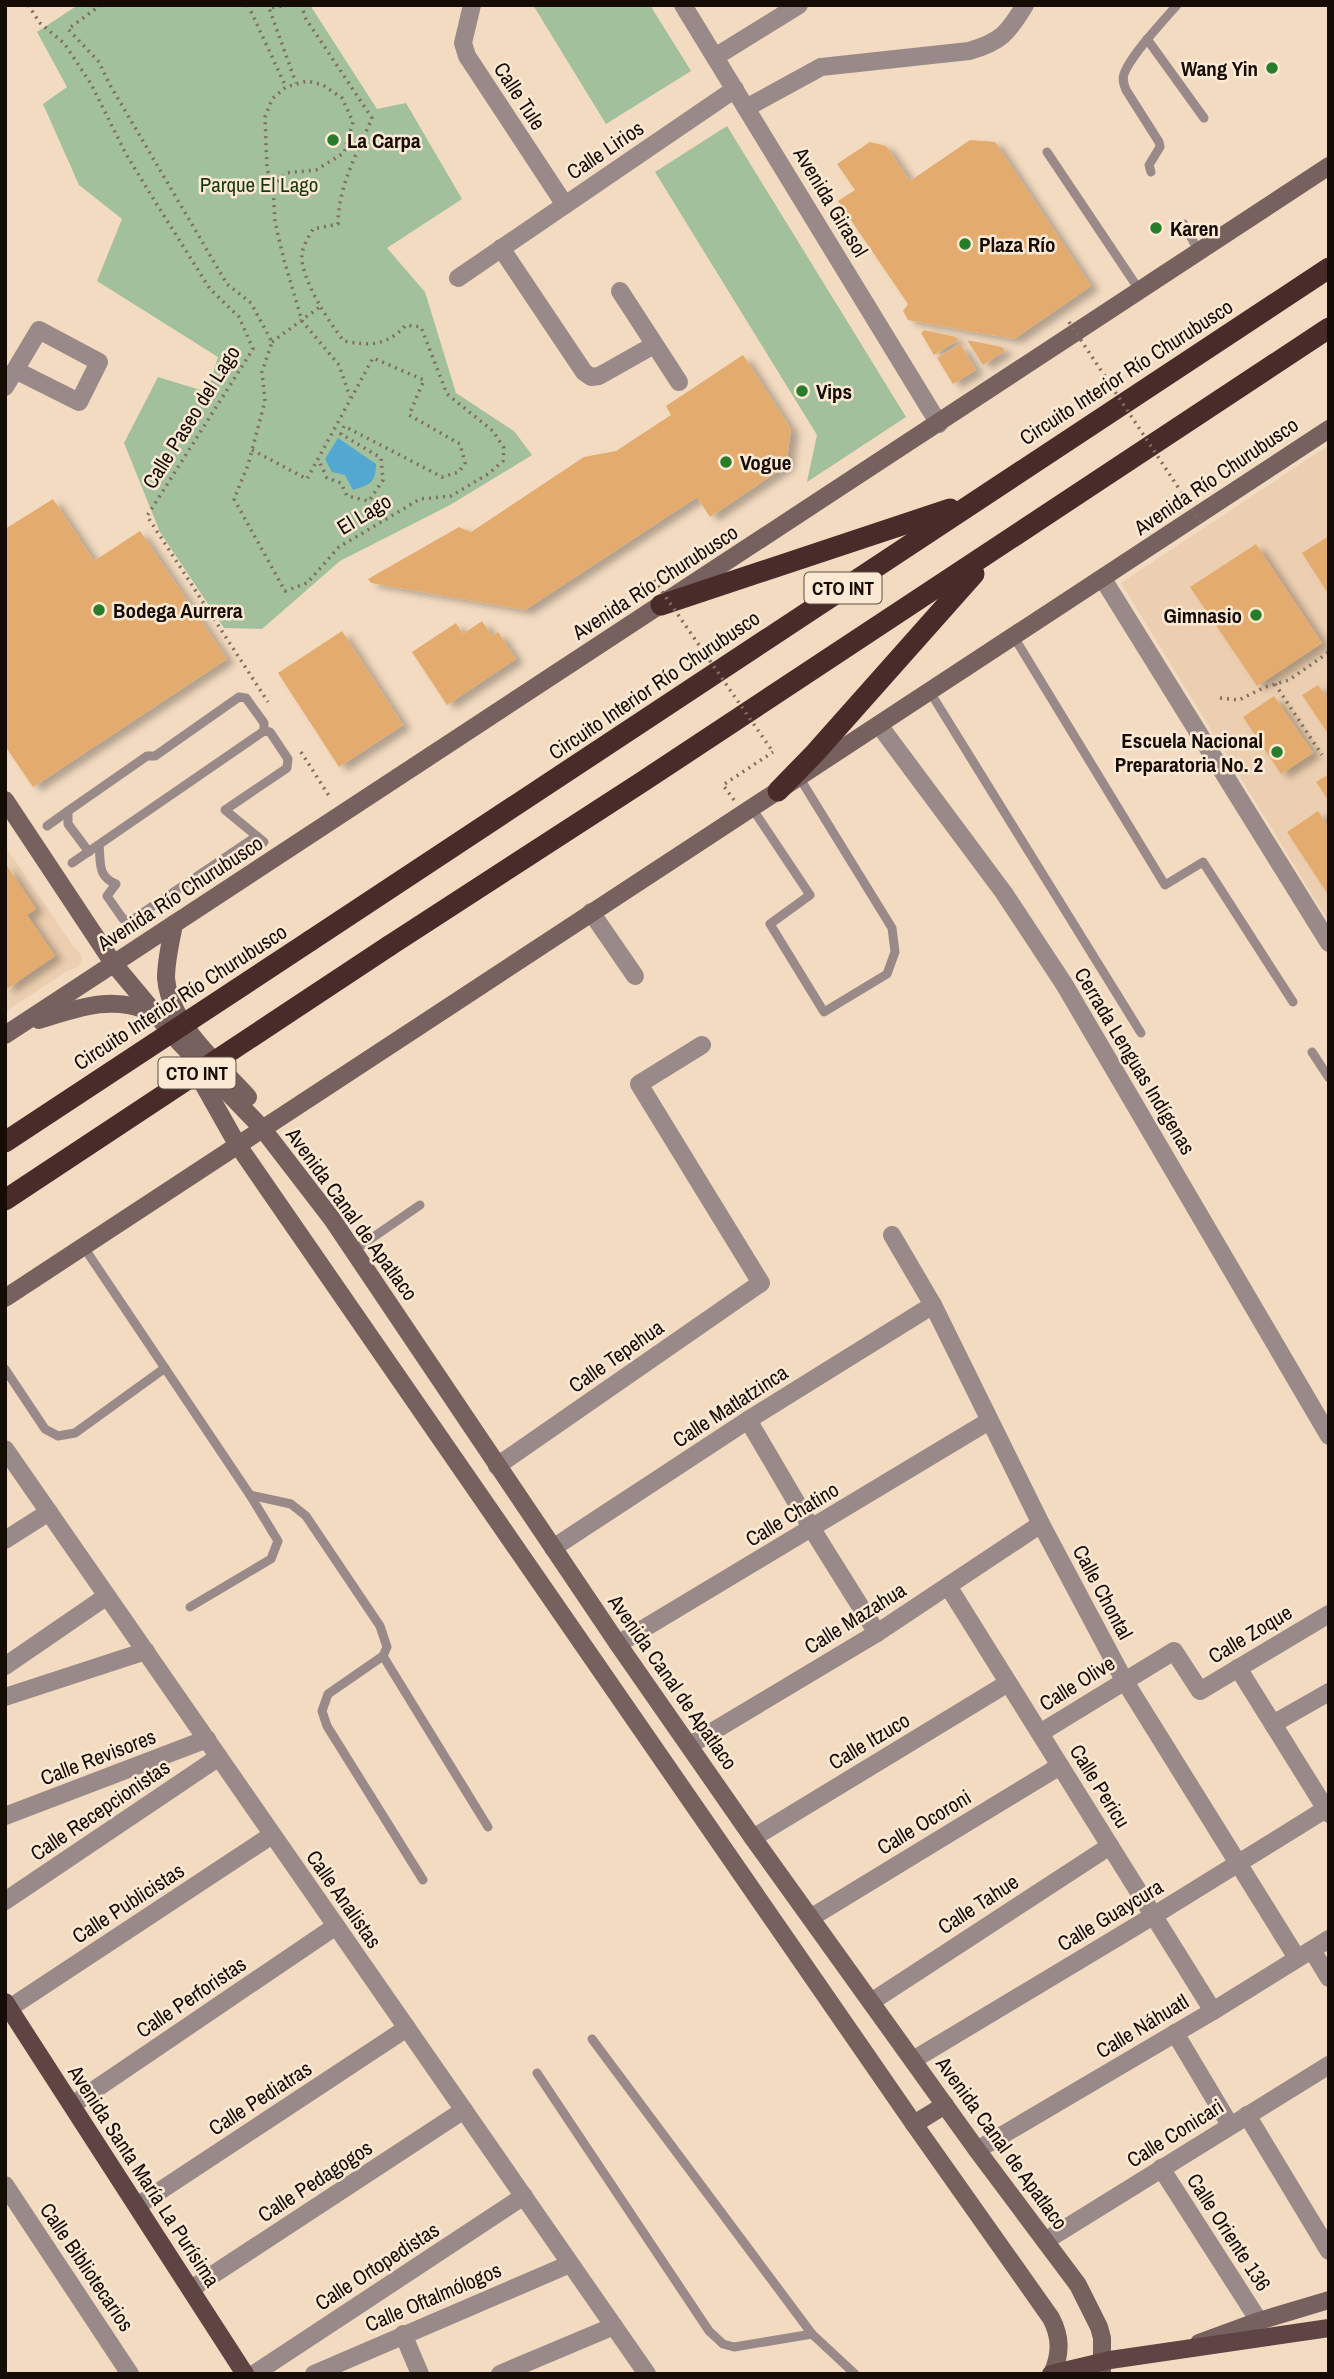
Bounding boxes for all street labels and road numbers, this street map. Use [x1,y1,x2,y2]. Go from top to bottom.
street label: Calle Tule [487,56,553,136]
street label: Calle Lirios [561,114,649,186]
street label: Avenida Girasol [786,141,875,262]
street label: Circuito Interior Río Churubusco [1014,292,1238,452]
street label: Calle Paseo del Lago [135,340,247,494]
street label: Avenida Río Churubusco [1127,410,1304,542]
street label: El Lago [331,487,397,541]
street label: Avenida Río Churubusco [566,518,743,647]
road number: CTO INT [804,572,882,604]
street label: Circuito Interior Río Churubusco [543,603,765,767]
street label: Avenida Río Churubusco [91,829,268,958]
street label: Circuito Interior Río Churubusco [68,917,292,1077]
street label: Cerrada Lenguas Indígenas [1068,962,1202,1160]
road number: CTO INT [158,1058,235,1088]
street label: Avenida Canal de Apatlaco [279,1121,425,1306]
street label: Calle Tepehua [563,1312,670,1399]
street label: Calle Matlatzinca [667,1358,794,1454]
street label: Calle Chatino [740,1475,844,1553]
street label: Calle Chontal [1066,1540,1140,1644]
street label: Calle Mazahua [799,1575,912,1661]
street label: Avenida Canal de Apatlaco [601,1588,744,1775]
street label: Calle Zoque [1203,1598,1297,1670]
street label: Calle Olive [1034,1648,1120,1718]
street label: Calle Itzuco [823,1705,915,1777]
street label: Calle Revisores [36,1722,160,1792]
street label: Calle Pericu [1063,1739,1137,1833]
street label: Calle Recepcionistas [24,1752,176,1868]
street label: Calle Ocoroni [871,1782,977,1862]
street label: Calle Analistas [299,1844,389,1954]
street label: Calle Publicistas [66,1856,190,1950]
street label: Calle Tahue [932,1867,1024,1941]
street label: Calle Guaycura [1052,1872,1169,1958]
street label: Calle Perforistas [130,1949,252,2045]
street label: Calle Náhuatl [1090,1987,1194,2065]
street label: Avenida Canal de Apatlaco [929,2050,1075,2235]
street label: Calle Pediatras [203,2054,317,2142]
street label: Avenida Santa María La Purísima [61,2059,227,2293]
street label: Calle Conicari [1121,2092,1229,2174]
street label: Calle Pedagogos [252,2133,378,2229]
street label: Calle Oriente 136 [1180,2168,1278,2296]
street label: Calle Bibliotecarios [33,2197,141,2337]
street label: Calle Ortopedistas [309,2215,445,2317]
street label: Calle Oftalmólogos [360,2255,506,2339]

